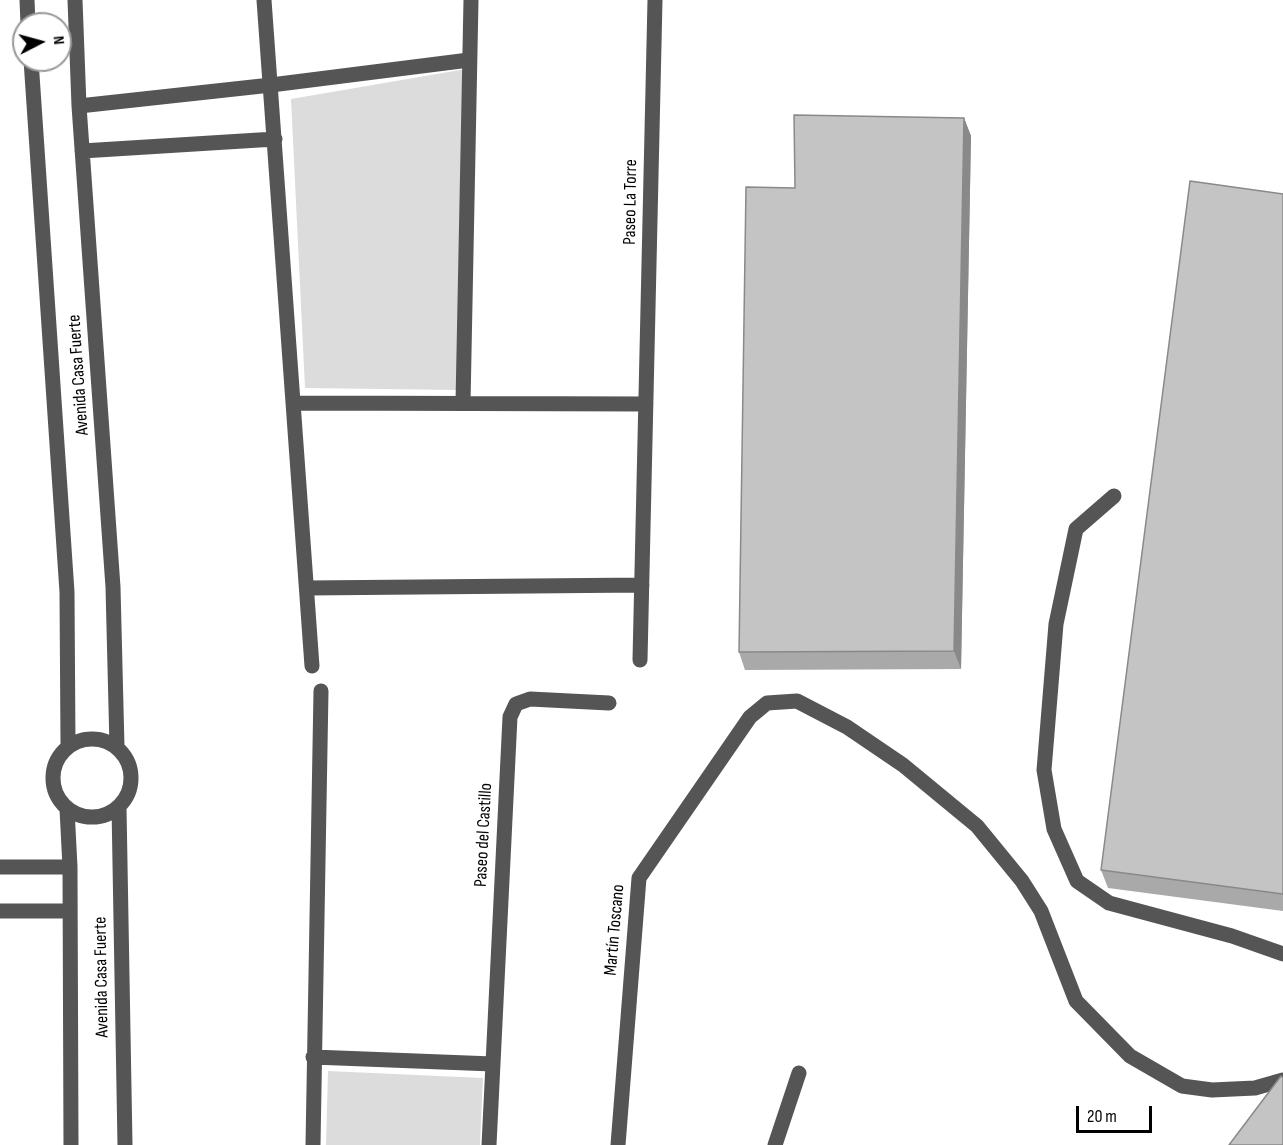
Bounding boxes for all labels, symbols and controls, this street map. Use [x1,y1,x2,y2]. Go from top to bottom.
north arrow [12,12,72,72]
text: N [49,35,68,46]
street label: Paseo La Torre [619,159,643,245]
street label: Avenida Casa Fuerte [64,314,94,436]
street label: Paseo del Castillo [470,782,498,888]
street label: Martín Toscano [600,883,630,977]
street label: Avenida Casa Fuerte [90,916,114,1038]
scale bar [1079,1094,1156,1132]
text: 20 m [1087,1106,1117,1127]

